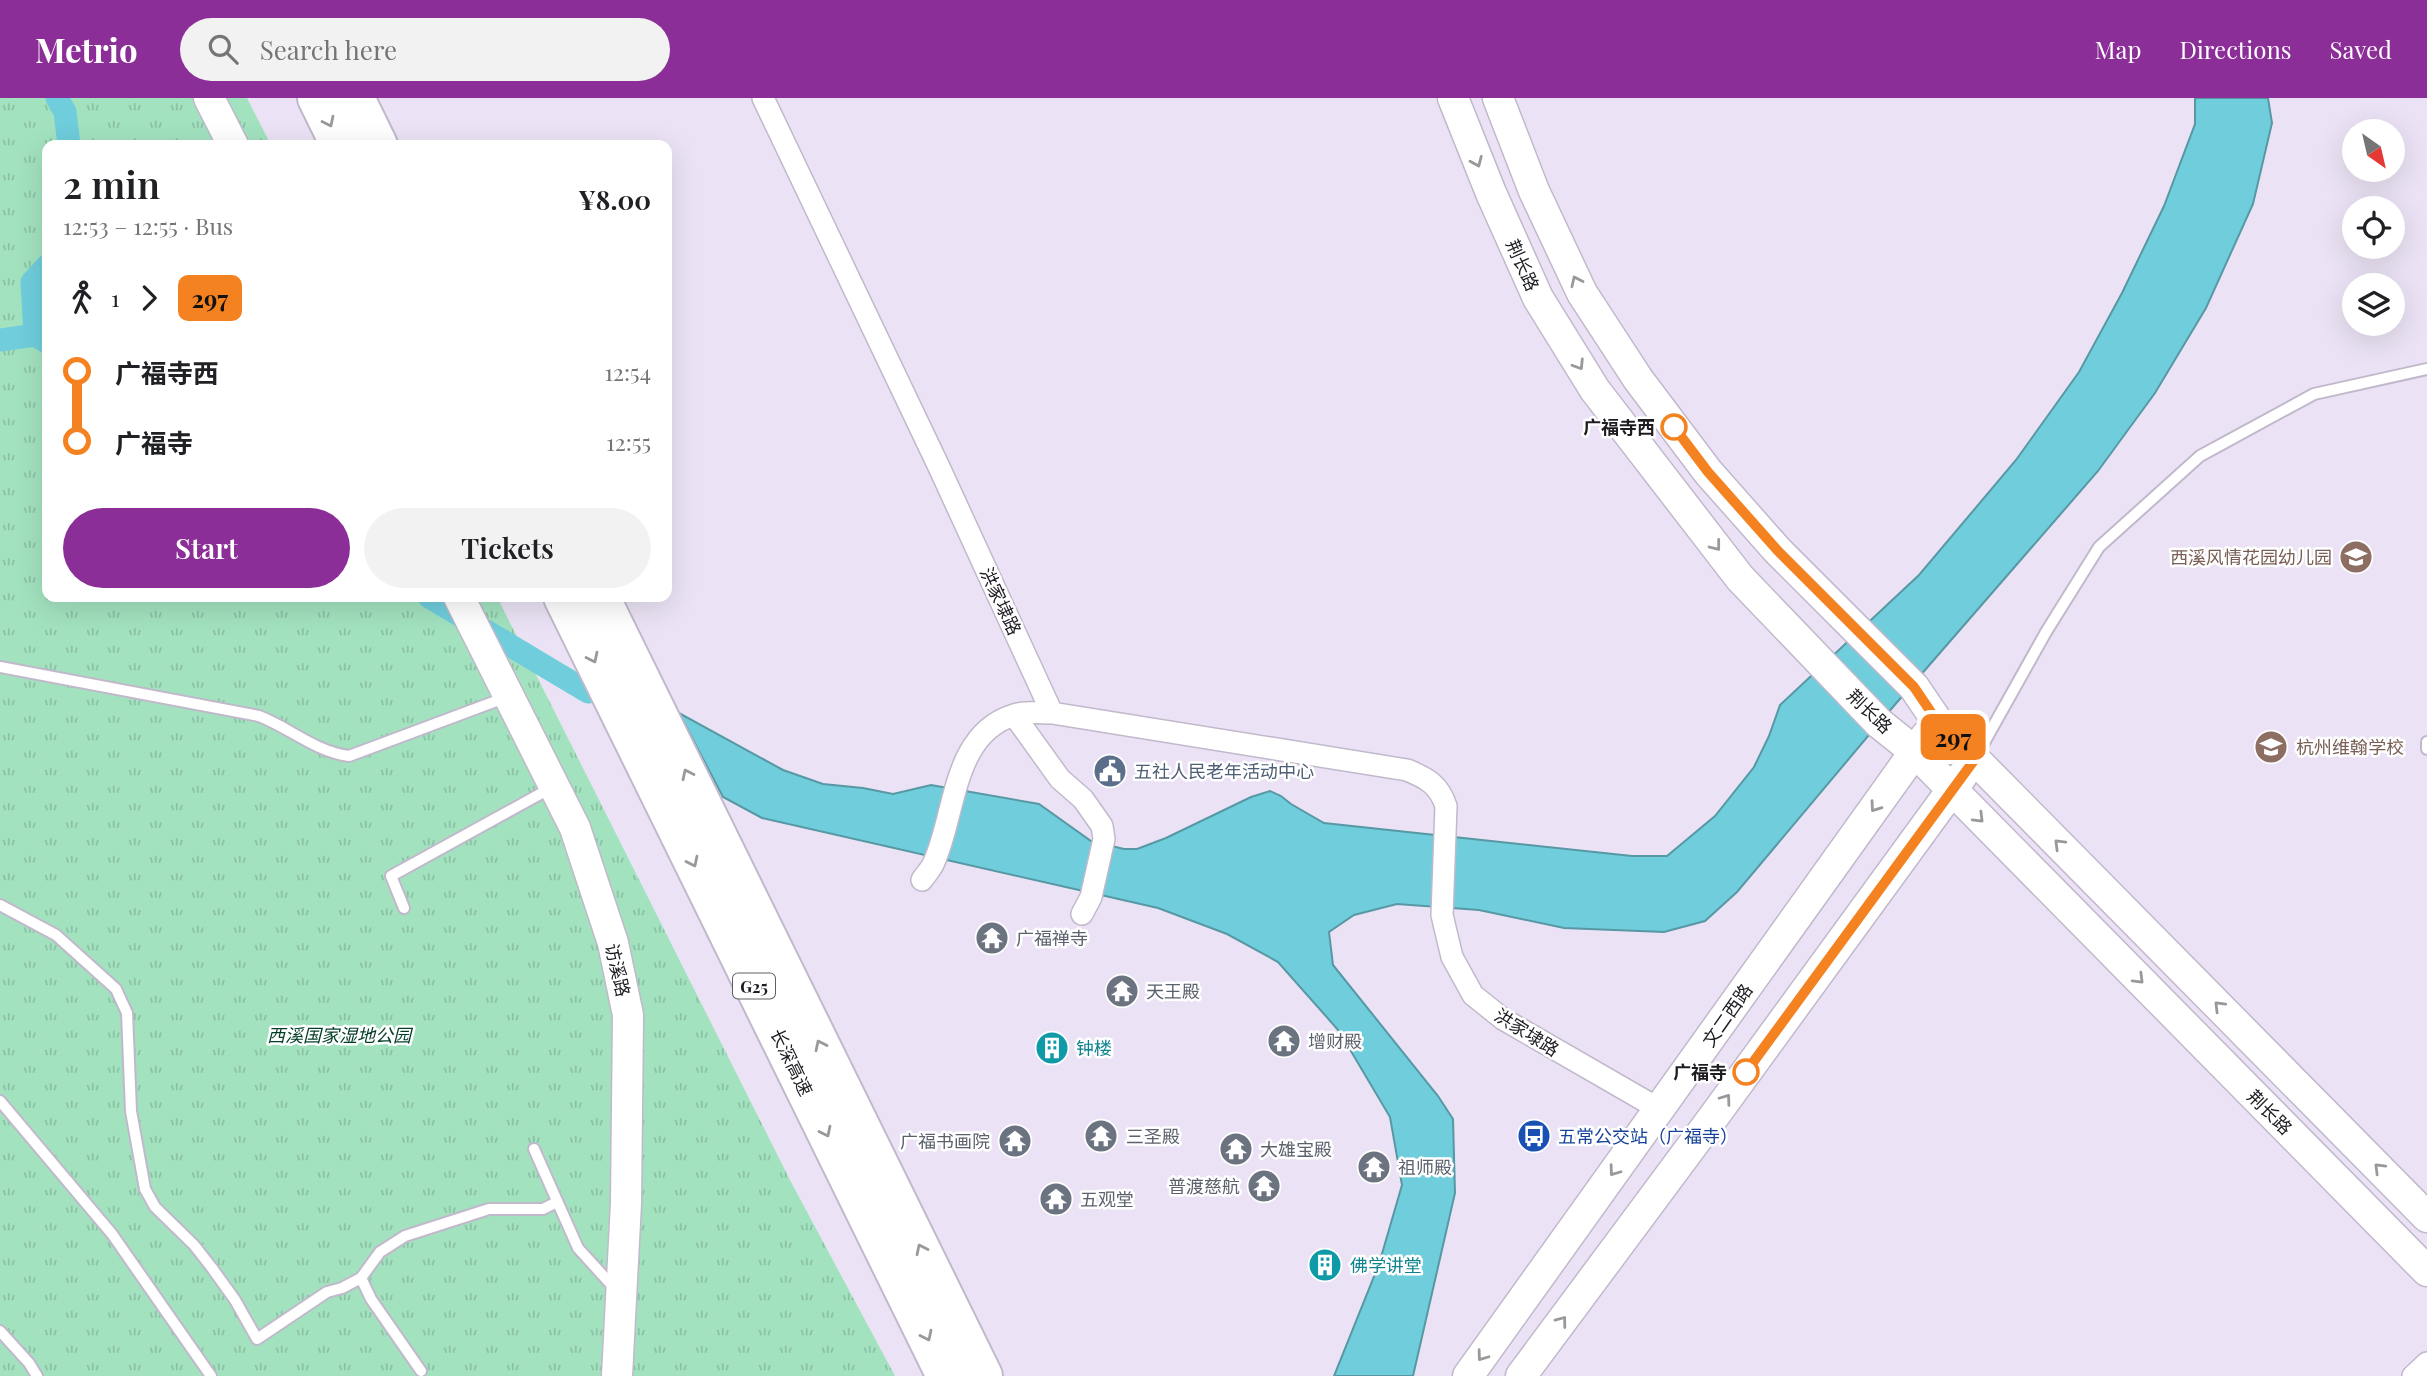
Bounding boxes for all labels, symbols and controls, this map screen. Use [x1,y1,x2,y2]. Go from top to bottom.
search box [180,18,670,81]
text: Metrio [35,27,138,71]
icon: search [204,30,242,68]
text: Search here [260,32,397,67]
text: Map [2095,33,2141,65]
text: Directions [2179,33,2292,65]
text: Saved [2330,33,2392,65]
one-way arrow [320,115,334,127]
north arrow [2342,119,2404,182]
map controls [2342,119,2405,336]
one-way arrow [1469,154,1483,167]
text: 2 min [63,158,160,209]
text: ¥8.00 [578,182,651,217]
button: locate [2342,196,2405,259]
text: 12:53 – 12:55 · Bus [63,210,233,241]
street label: 荆长路 [1501,235,1545,295]
button: layers [2342,273,2405,336]
one-way arrow [1571,276,1585,288]
icon: walk [63,279,101,317]
icon: forward [130,279,168,317]
text: 1 [111,282,120,313]
text: 297 [192,282,228,314]
text: 广福寺西 [115,355,219,390]
text: 12:54 [604,356,651,387]
one-way arrow [1571,357,1584,370]
marker: 广福寺西 [1661,414,1687,440]
place label: 广福寺西 [1583,415,1655,439]
text: 广福寺 [115,425,193,460]
text: 12:55 [606,426,651,457]
button: Start [63,508,350,588]
button: Tickets [364,508,651,588]
one-way arrow [1708,538,1720,551]
school or university icon: 西溪风情花园幼儿园 [2337,538,2375,576]
place label: 西溪风情花园幼儿园 [2170,545,2332,569]
street label: 洪家埭路 [975,563,1027,639]
one-way arrow [584,651,598,663]
street label: 荆长路 [1842,684,1898,738]
line badge: 297 [1913,714,1993,760]
text: 297 [1935,721,1971,753]
school or university icon: 杭州维翰学校 [2252,728,2290,766]
place label: 杭州维翰学校 [2296,735,2404,759]
public building icon: 五社人民老年活动中心 [1091,752,1129,790]
place label: 五社人民老年活动中心 [1134,759,1314,783]
one-way arrow [682,769,696,781]
one-way arrow [1871,799,1883,812]
one-way arrow [1971,809,1984,822]
one-way arrow [2055,840,2068,853]
one-way arrow [685,855,699,867]
temple icon: 广福禅寺 [973,919,1011,957]
place label: 广福禅寺 [1016,926,1088,950]
street label: 访溪路 [600,941,636,999]
one-way arrow [2131,971,2144,984]
temple icon: 天王殿 [1103,972,1141,1010]
road number: G25 [733,974,775,998]
place label: 天王殿 [1146,979,1200,1003]
street label: 文二西路 [1697,979,1757,1051]
one-way arrow [2214,1002,2227,1015]
street label: 洪家埭路 [1490,1003,1564,1061]
temple icon: 增财殿 [1265,1022,1303,1060]
park label: 西溪国家湿地公园 [267,1023,414,1047]
street label: 长深高速 [765,1024,819,1100]
building icon: 钟楼 [1033,1029,1071,1067]
place label: 增财殿 [1308,1029,1362,1053]
place label: 钟楼 [1076,1036,1112,1060]
one-way arrow [815,1040,829,1052]
marker: 广福寺 [1733,1059,1759,1085]
place label: 广福寺 [1673,1060,1727,1084]
street label: 荆长路 [2242,1084,2298,1140]
one-way arrow [1718,1094,1731,1107]
temple icon: 三圣殿 [1082,1117,1120,1155]
bus stop icon: 五常公交站（广福寺） [1515,1117,1553,1155]
temple icon: 广福书画院 [996,1122,1034,1160]
place label: 三圣殿 [1126,1124,1180,1148]
place label: 五常公交站（广福寺） [1558,1124,1738,1148]
one-way arrow [818,1125,832,1137]
place label: 广福书画院 [900,1129,990,1153]
temple icon: 大雄宝殿 [1217,1130,1255,1168]
place label: 大雄宝殿 [1260,1137,1332,1161]
temple icon: 祖师殿 [1355,1148,1393,1186]
place label: 祖师殿 [1398,1155,1452,1179]
one-way arrow [1610,1163,1622,1176]
one-way arrow [2375,1164,2387,1176]
temple icon: 普渡慈航 [1245,1167,1283,1205]
place label: 普渡慈航 [1168,1174,1240,1198]
temple icon: 五观堂 [1037,1180,1075,1218]
place label: 五观堂 [1080,1187,1134,1211]
one-way arrow [915,1244,929,1256]
building icon: 佛学讲堂 [1306,1246,1344,1284]
place label: 佛学讲堂 [1350,1253,1422,1277]
one-way arrow [1553,1316,1566,1329]
one-way arrow [918,1329,932,1341]
one-way arrow [1478,1348,1490,1361]

